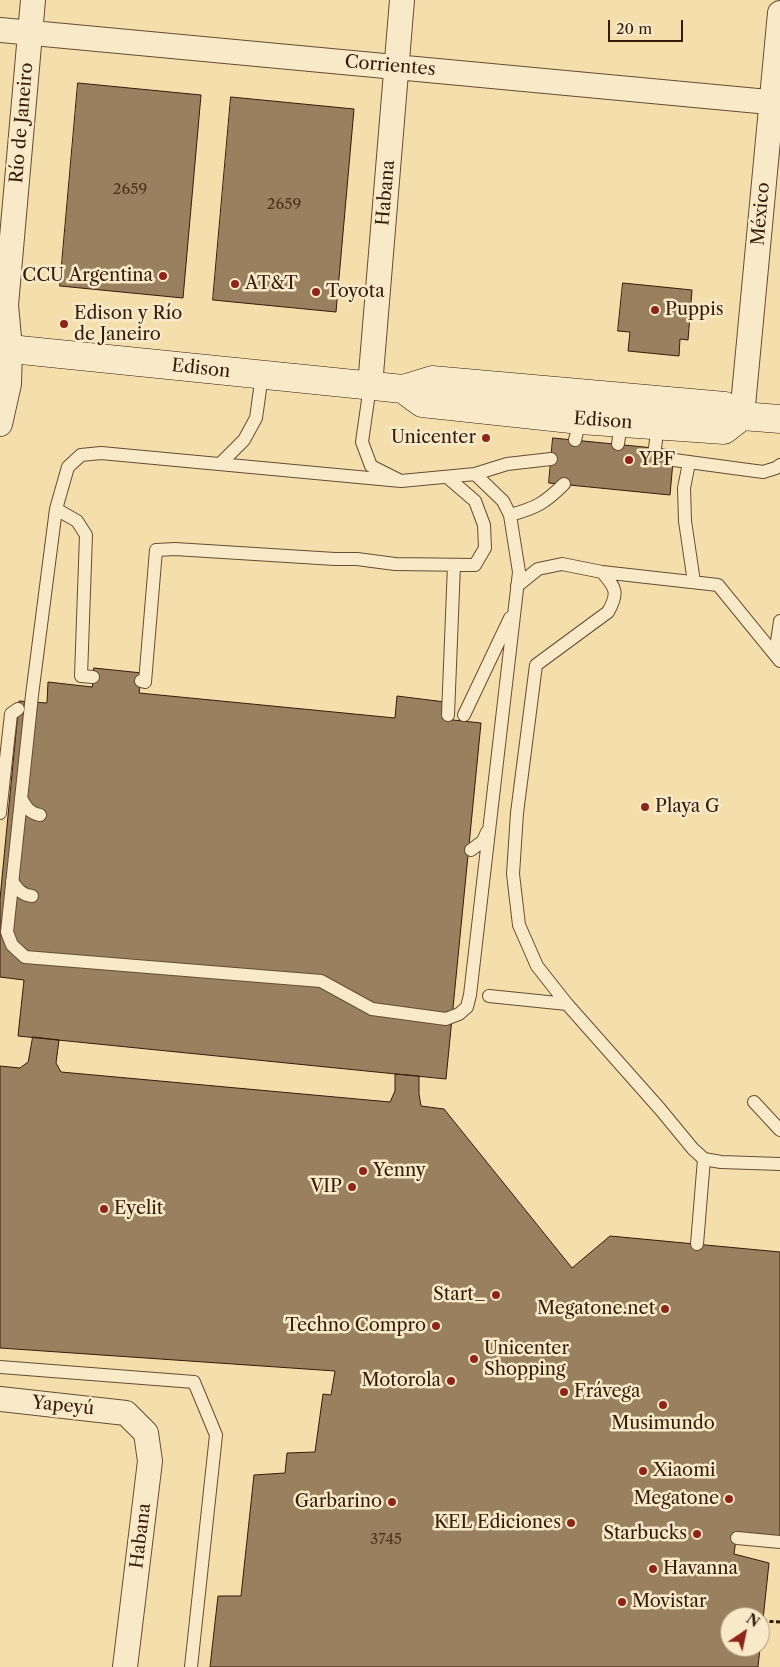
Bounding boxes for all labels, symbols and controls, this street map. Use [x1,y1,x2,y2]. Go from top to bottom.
scale bar [610,10,685,42]
text: 20 m [616,19,652,38]
street label: Corrientes [344,51,436,81]
street label: Río de Janeiro [6,62,38,184]
street label: Habana [372,159,400,227]
house number: 2659 [113,181,147,199]
street label: México [747,181,775,247]
house number: 2659 [267,196,301,214]
place label: CCU Argentina [22,265,153,287]
marker: CCU Argentina [157,270,169,282]
place label: AT&T [245,273,298,295]
marker: AT&T [229,278,241,290]
place label: Toyota [326,281,385,303]
marker: Toyota [310,286,322,298]
place label: Puppis [665,299,723,321]
place label: Edison y Río de Janeiro [74,303,182,346]
marker: Puppis [649,304,661,316]
marker: Edison y Río de Janeiro [58,318,70,330]
street label: Edison [171,355,231,383]
street label: Edison [573,408,633,434]
place label: Unicenter [391,427,476,449]
marker: Unicenter [480,432,492,444]
place label: YPF [639,449,675,471]
marker: YPF [623,454,635,466]
place label: Playa G [655,796,720,818]
marker: Playa G [639,801,651,813]
place label: Yenny [373,1160,426,1182]
marker: Yenny [357,1165,369,1177]
place label: VIP [310,1176,342,1198]
marker: VIP [346,1181,358,1193]
place label: Eyelit [114,1198,163,1220]
marker: Eyelit [98,1203,110,1215]
place label: Start_ [433,1284,486,1306]
marker: Start_ [490,1289,502,1301]
place label: Megatone.net [537,1298,655,1320]
marker: Megatone.net [659,1303,671,1315]
place label: Techno Compro [285,1315,426,1337]
marker: Techno Compro [430,1320,442,1332]
place label: Unicenter Shopping [484,1338,569,1380]
marker: Unicenter Shopping [468,1353,480,1365]
place label: Motorola [362,1370,441,1392]
marker: Motorola [445,1375,457,1387]
place label: Frávega [574,1381,640,1403]
marker: Frávega [558,1386,570,1398]
street label: Yapeyú [31,1392,95,1420]
marker: Musimundo [657,1399,669,1411]
place label: Musimundo [611,1413,715,1435]
place label: Xiaomi [653,1460,715,1482]
marker: Xiaomi [637,1465,649,1477]
place label: Megatone [633,1488,719,1510]
place label: Garbarino [295,1491,382,1513]
marker: Megatone [723,1493,735,1505]
marker: Garbarino [386,1496,398,1508]
street label: Habana [126,1502,156,1570]
place label: KEL Ediciones [434,1512,561,1534]
marker: KEL Ediciones [565,1517,577,1529]
place label: Starbucks [603,1523,687,1545]
marker: Starbucks [691,1528,703,1540]
house number: 3745 [370,1531,402,1549]
place label: Havanna [663,1558,738,1580]
marker: Havanna [647,1563,659,1575]
place label: Movistar [632,1591,707,1613]
marker: Movistar [616,1596,628,1608]
north arrow [720,1607,770,1657]
text: N [743,1610,763,1631]

